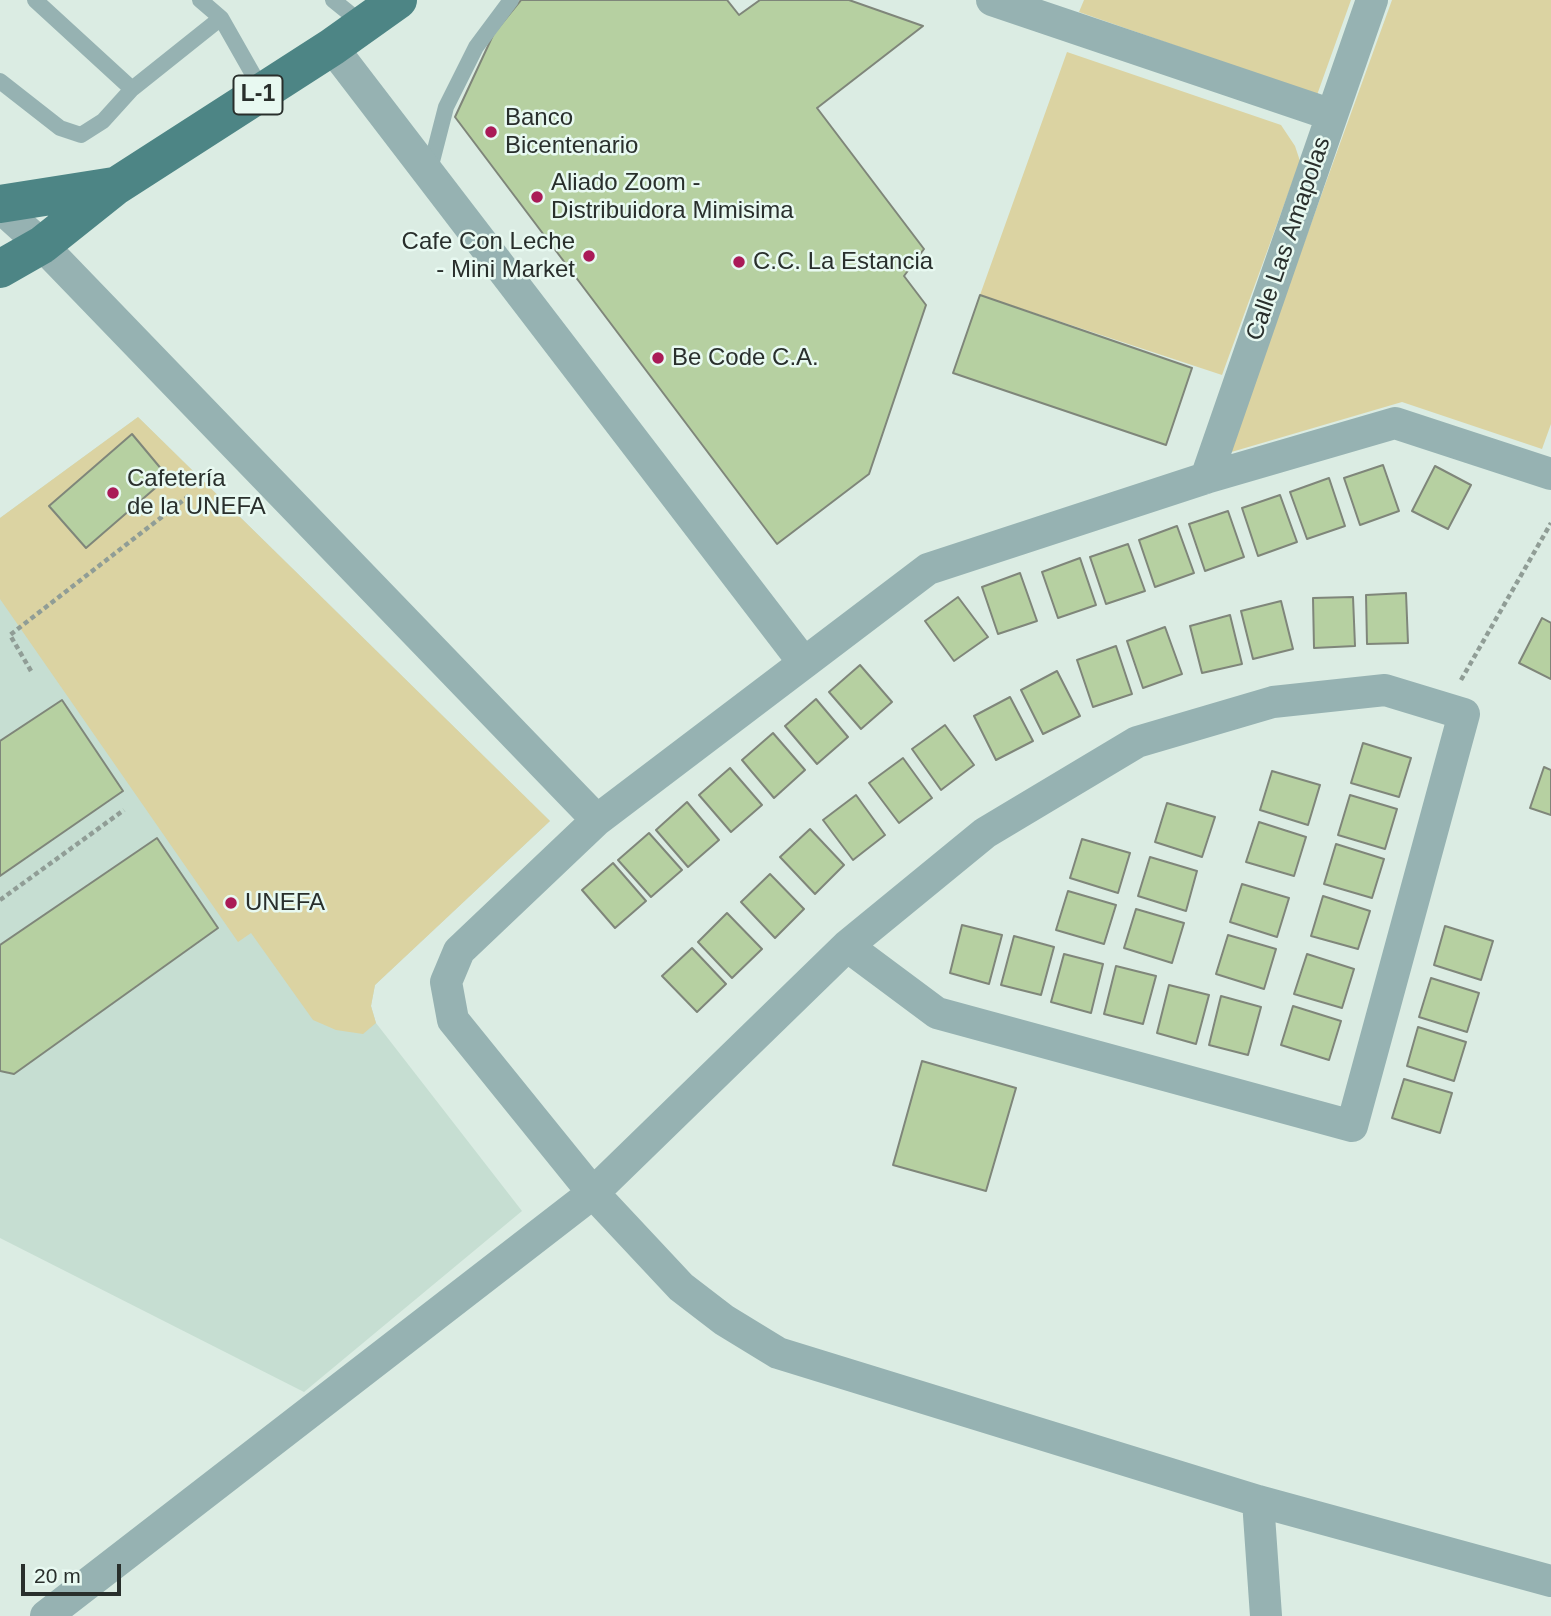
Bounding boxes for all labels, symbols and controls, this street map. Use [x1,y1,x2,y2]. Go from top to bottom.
road number: L-1 [233,76,282,114]
place label: Banco Bicentenario [505,104,638,160]
marker: Banco Bicentenario [483,124,499,140]
street label: Calle Las Amapolas [1241,133,1337,345]
place label: Aliado Zoom - Distribuidora Mimisima [551,169,794,225]
marker: Aliado Zoom - Distribuidora Mimisima [529,189,545,205]
place label: Cafe Con Leche - Mini Market [402,228,575,284]
marker: Cafe Con Leche - Mini Market [581,248,597,264]
place label: C.C. La Estancia [753,248,933,276]
marker: C.C. La Estancia [731,254,747,270]
place label: Be Code C.A. [672,344,819,372]
marker: Be Code C.A. [650,350,666,366]
place label: Cafetería de la UNEFA [127,465,266,521]
marker: Cafetería de la UNEFA [105,485,121,501]
place label: UNEFA [245,889,325,917]
marker: UNEFA [223,895,239,911]
scale bar [24,1550,124,1594]
text: 20 m [34,1564,81,1587]

